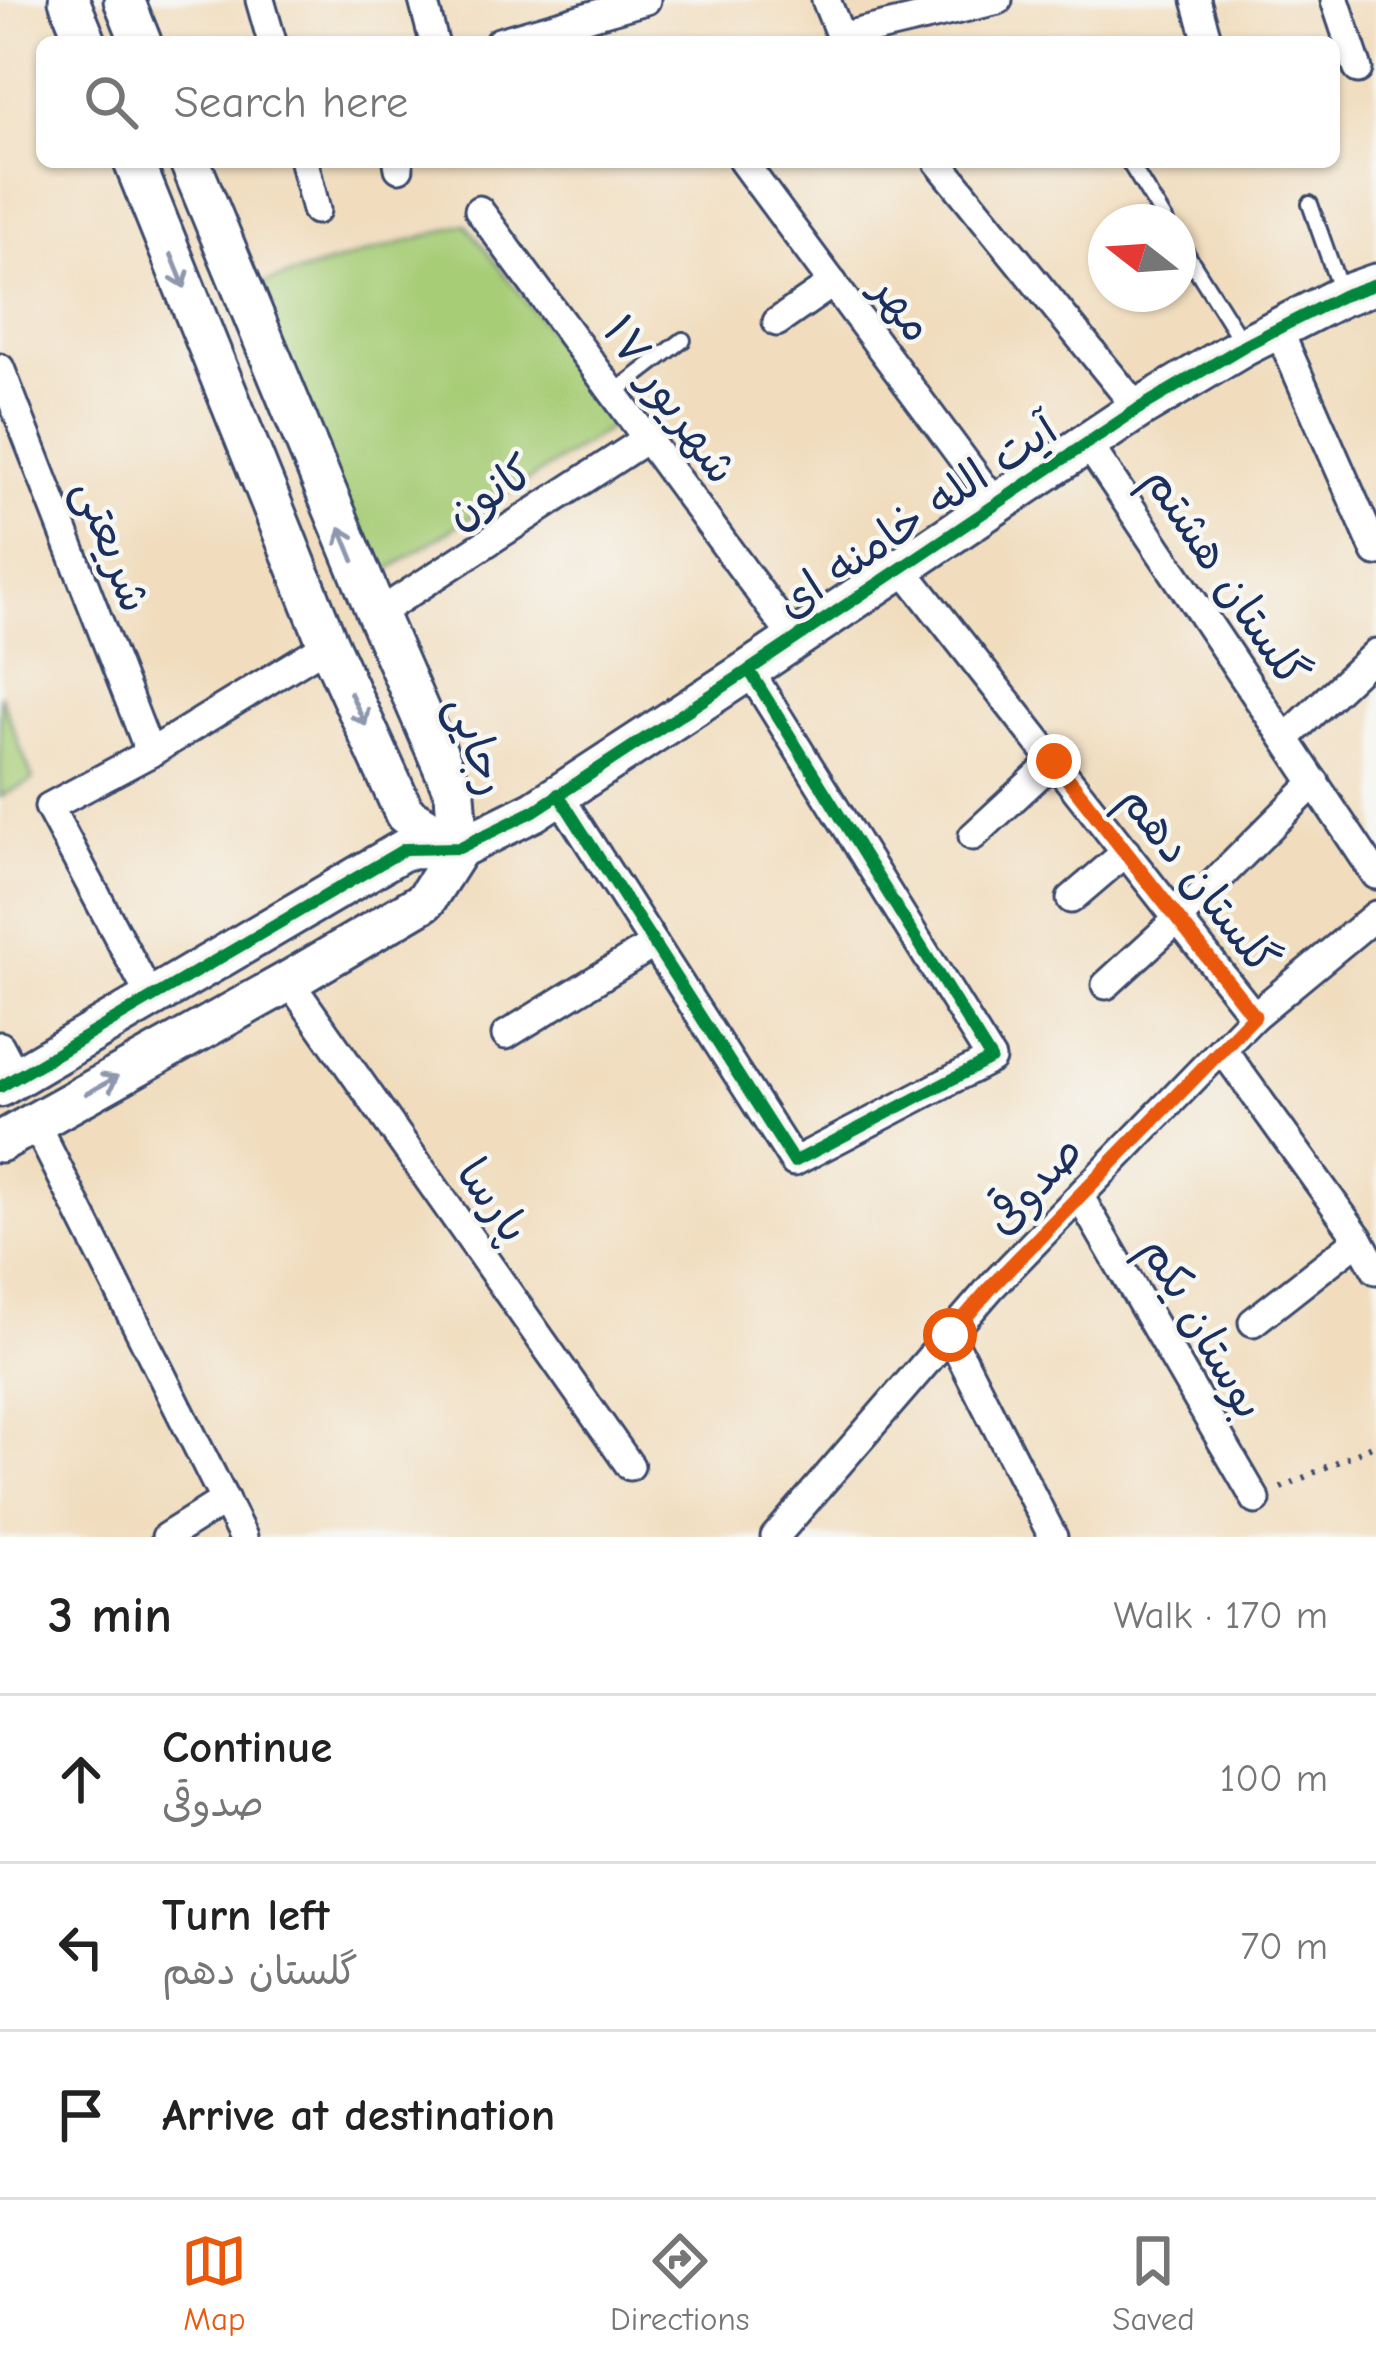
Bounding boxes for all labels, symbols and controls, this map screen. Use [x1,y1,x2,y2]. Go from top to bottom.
search box [36,36,1340,168]
icon: search [78,69,144,135]
text: Search here [174,76,408,128]
north arrow [1088,204,1196,312]
one-way arrow [169,251,190,288]
street label: مهر [859,262,945,352]
street label: ۱۷ شهریور [591,306,748,494]
street label: آیت الله خامنه ای [767,402,1068,629]
street label: کانون [436,444,543,539]
street label: گلستان هشتم [1126,456,1319,702]
street label: شریعتی [61,472,162,620]
one-way arrow [335,526,356,563]
street label: رجایی [434,689,519,803]
one-way arrow [348,690,370,726]
route end [1027,734,1081,788]
street label: گلستان دهم [1102,775,1289,990]
one-way arrow [84,1073,119,1096]
street label: صدوقی [973,1123,1095,1246]
street label: پارسا [444,1149,540,1253]
street label: بوستان یکم [1122,1227,1276,1432]
route start [923,1308,977,1362]
text: 3 min [48,1586,172,1645]
text: Walk · 170 m [1113,1593,1328,1638]
text: Continue [162,1721,332,1773]
icon: ahead [48,1746,114,1812]
text: 100 m [1220,1756,1328,1801]
text: صدوقی [162,1781,264,1826]
text: Turn left [162,1889,329,1941]
icon: left [48,1914,114,1980]
text: 70 m [1241,1924,1328,1969]
text: گلستان دهم [162,1949,358,1994]
icon: arrive [48,2082,114,2148]
text: Arrive at destination [162,2089,555,2141]
tab: Map [181,2228,247,2338]
tab: Directions [610,2228,750,2338]
tab: Saved [1112,2228,1195,2338]

